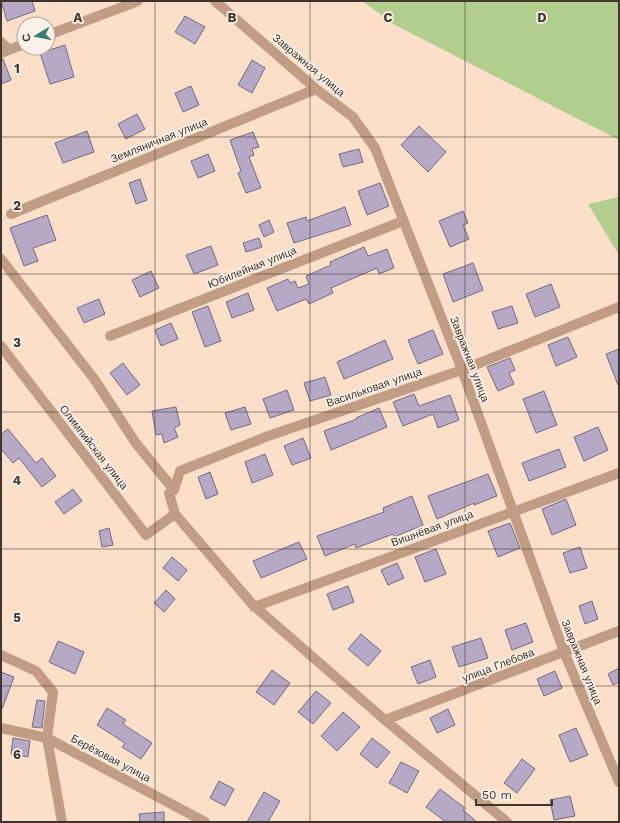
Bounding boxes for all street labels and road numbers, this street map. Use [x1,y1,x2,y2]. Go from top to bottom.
street label: Завражная улица [270,31,348,100]
street label: Земляничная улица [109,115,210,166]
street label: Юбилейная улица [206,243,299,291]
street label: Завражная улица [447,315,492,404]
street label: Васильковая улица [325,365,424,410]
street label: Олимпийская улица [57,403,131,493]
street label: Вишнёвая улица [389,507,476,549]
street label: Завражная улица [559,618,605,707]
street label: улица Глебова [460,645,537,685]
street label: Берёзовая улица [69,732,154,785]

